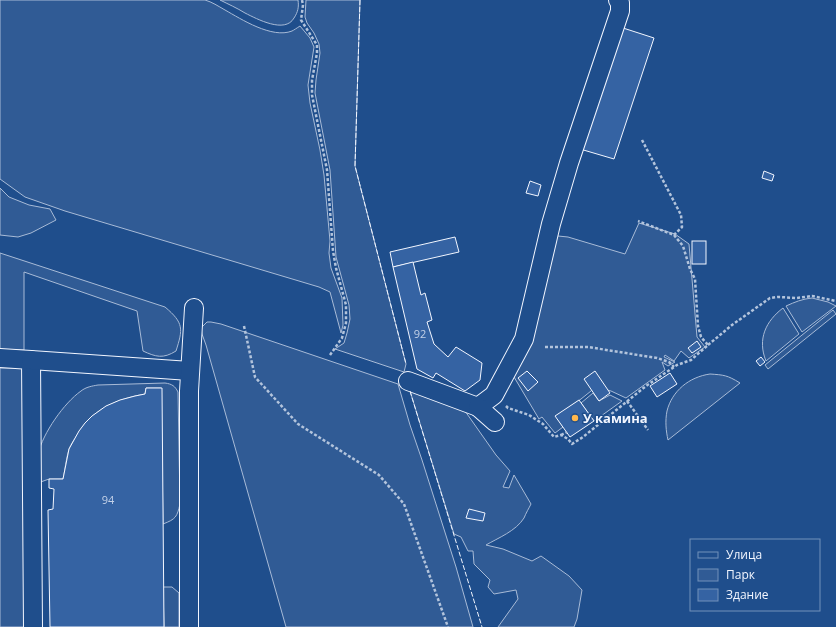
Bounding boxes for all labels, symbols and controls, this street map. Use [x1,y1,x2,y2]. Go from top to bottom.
house number: 92 [414,326,426,341]
place label: У камина [583,409,648,427]
marker: У камина [570,413,580,423]
house number: 94 [102,492,115,507]
legend [690,539,820,611]
text: Улица [726,546,762,563]
text: Парк [726,566,756,583]
text: Здание [726,586,769,603]

